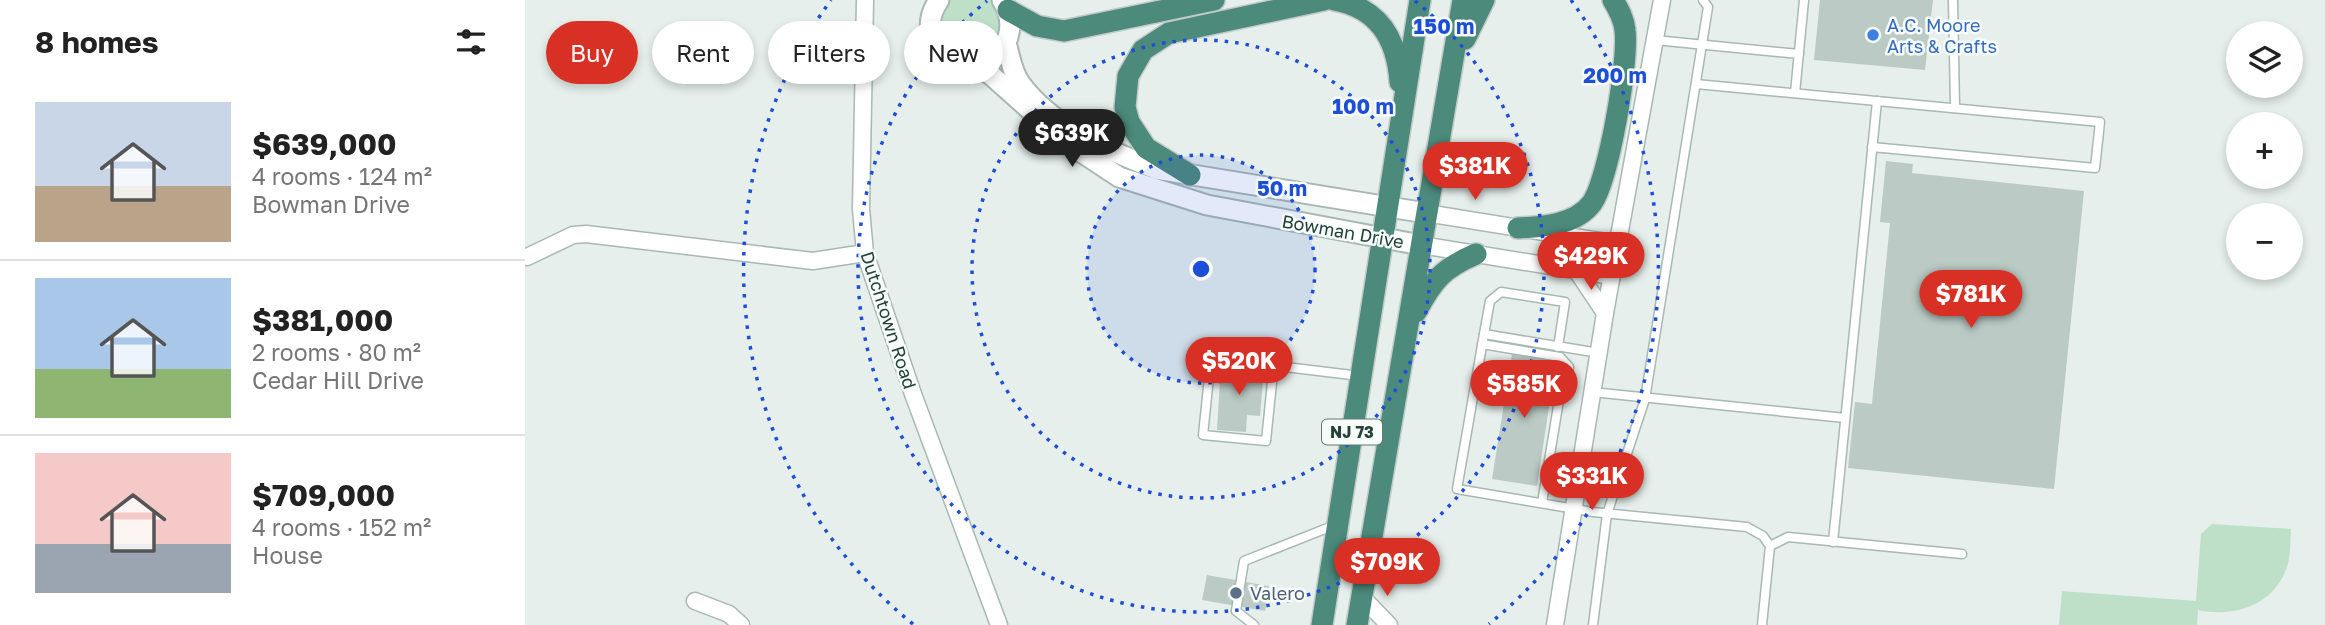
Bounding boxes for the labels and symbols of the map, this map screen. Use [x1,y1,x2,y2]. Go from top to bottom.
text: 150 m [1414,13,1474,39]
place label: A.C. Moore Arts & Crafts [1887,14,1997,57]
marker: A.C. Moore Arts & Crafts [1865,27,1881,43]
text: 200 m [1583,62,1647,88]
text: 100 m [1332,93,1394,119]
pin: $639K [1023,110,1121,169]
pin: $381K [1426,142,1524,202]
text: 50 m [1257,175,1307,201]
street label: Bowman Drive [1280,209,1406,253]
pin: $429K [1542,232,1640,292]
street label: Dutchtown Road [856,248,922,392]
centre of rings [1189,257,1213,281]
pin: $781K [1922,270,2020,330]
pin: $520K [1190,338,1288,397]
pin: $585K [1475,360,1573,420]
road number: NJ 73 [1322,420,1382,444]
pin: $331K [1543,452,1641,512]
pin: $709K [1338,538,1436,598]
place label: Valero [1250,582,1305,604]
marker: Valero [1228,585,1244,601]

